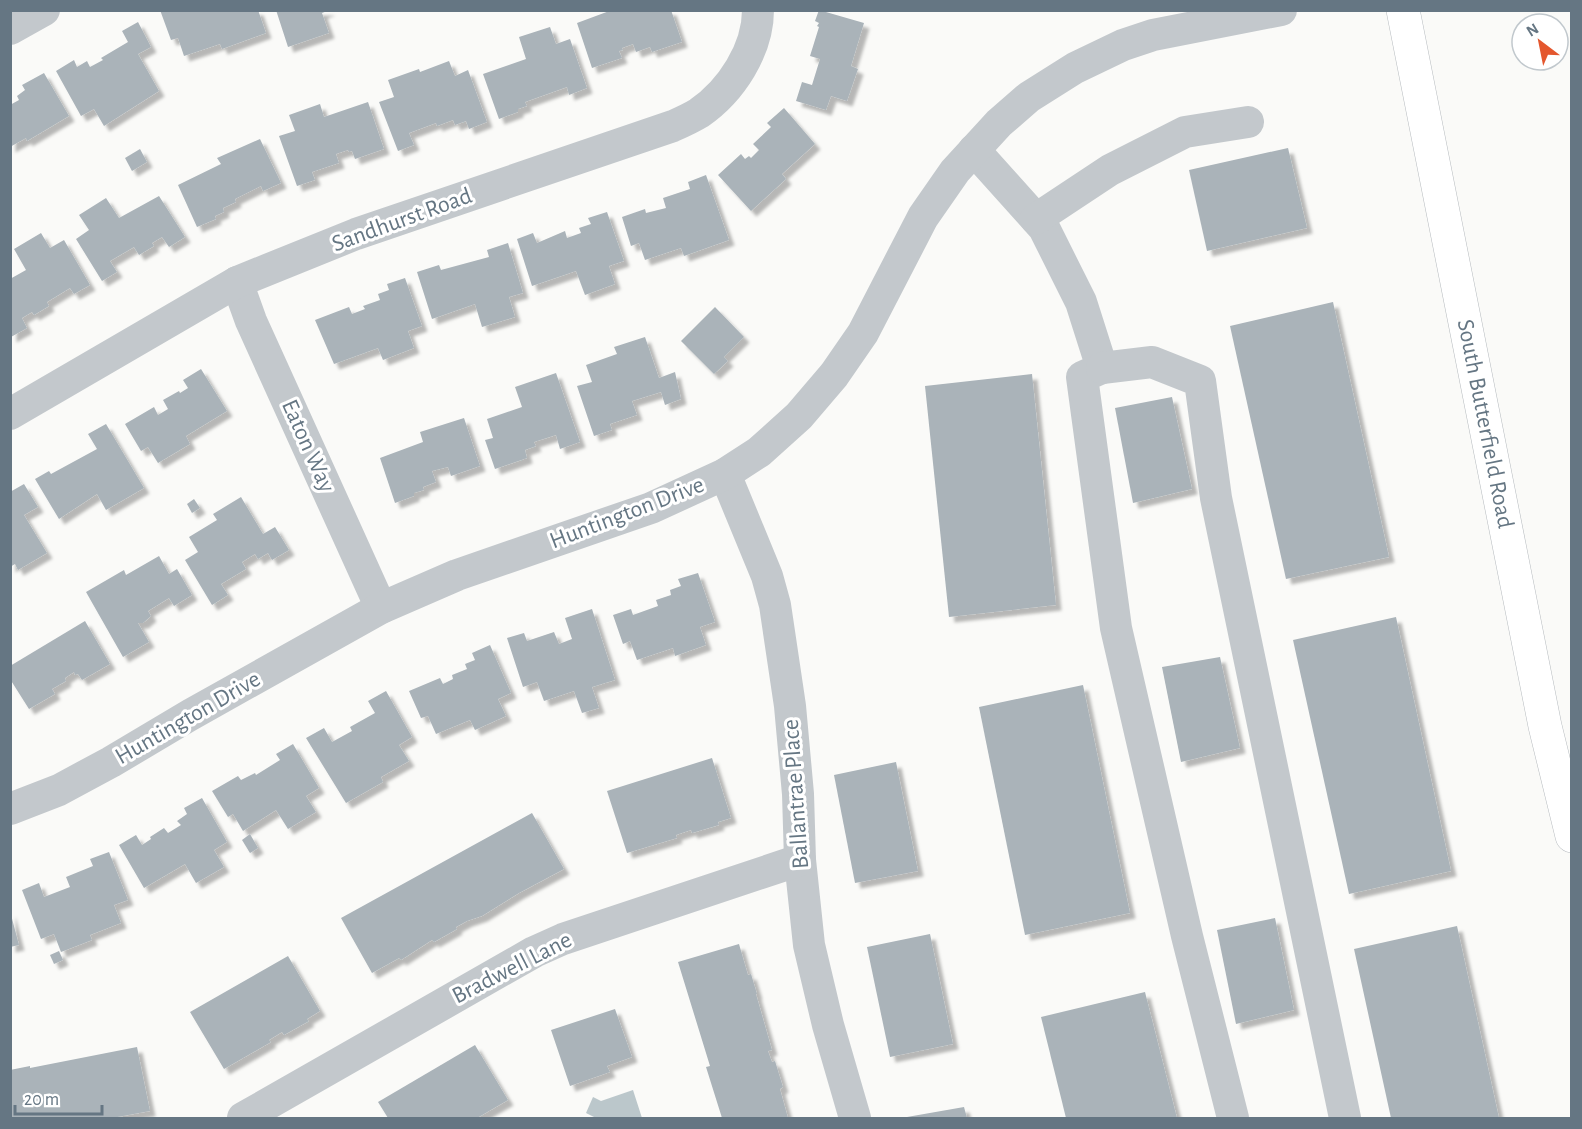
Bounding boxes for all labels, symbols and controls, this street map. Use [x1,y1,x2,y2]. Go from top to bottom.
north arrow [1510,12,1570,72]
text: N [1524,20,1542,40]
street label: Sandhurst Road [329,184,475,256]
street label: South Butterfield Road [1453,317,1518,531]
street label: Eaton Way [277,396,339,496]
street label: Huntington Drive [547,473,707,553]
street label: Huntington Drive [111,667,265,769]
street label: Ballantrae Place [779,718,813,870]
street label: Bradwell Lane [448,928,576,1008]
scale bar [15,1078,102,1116]
text: 20 m [24,1091,59,1109]

